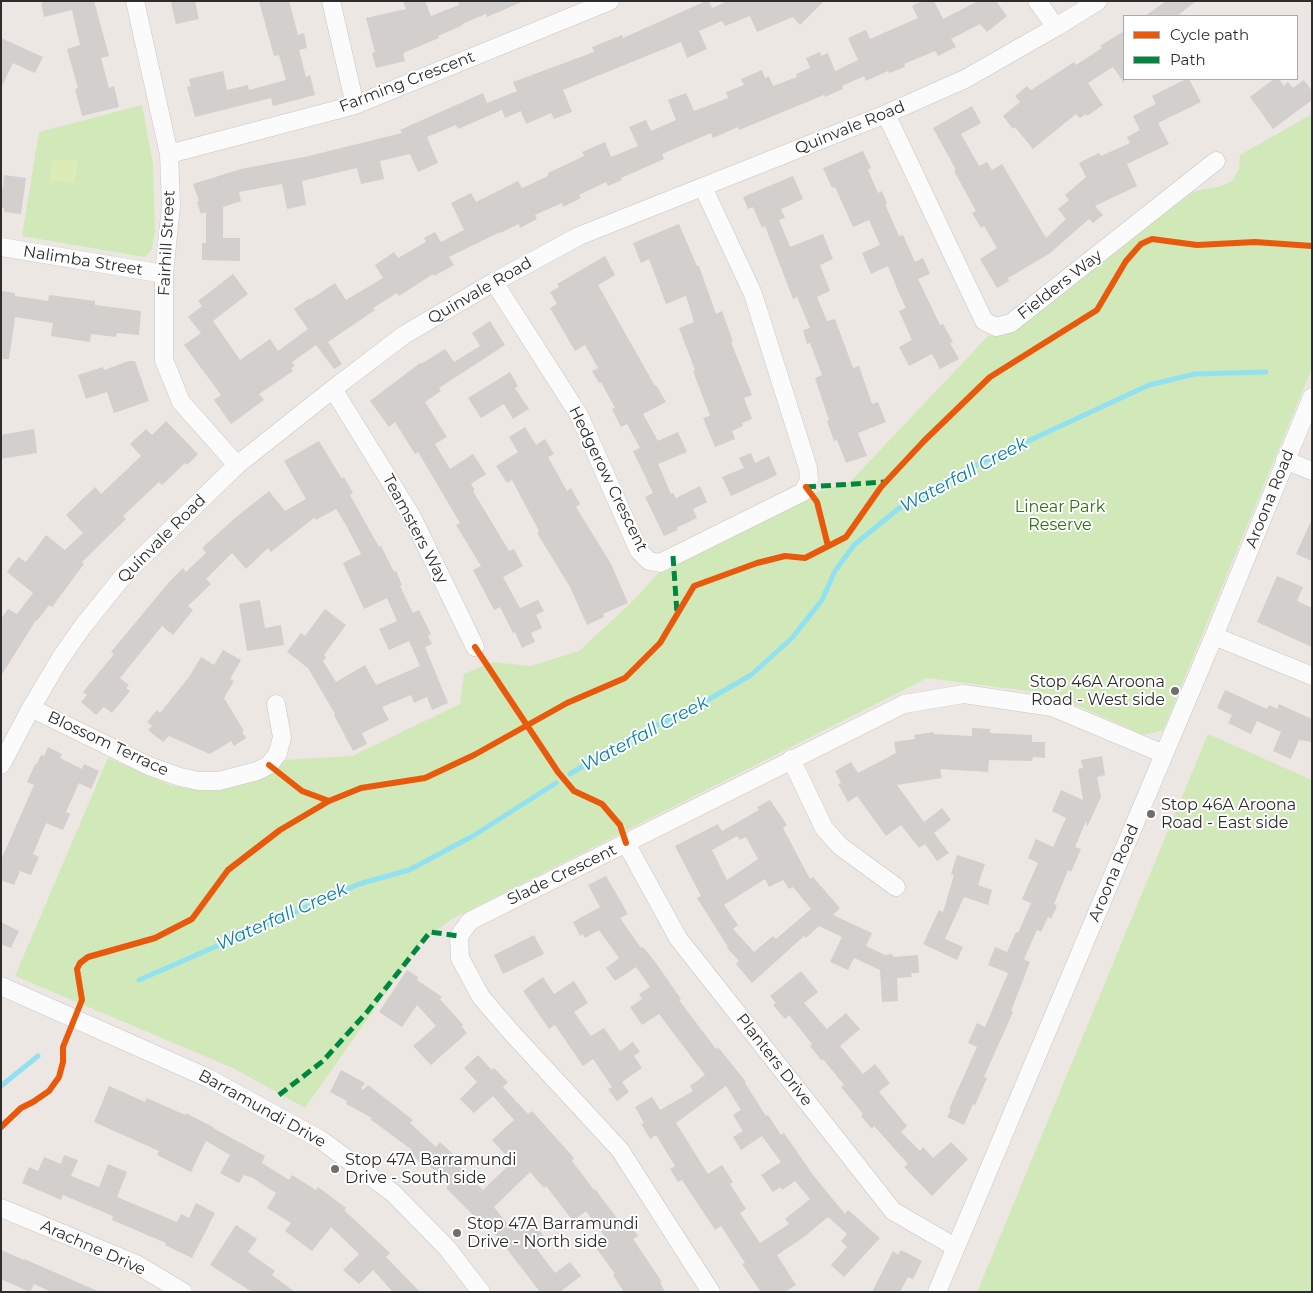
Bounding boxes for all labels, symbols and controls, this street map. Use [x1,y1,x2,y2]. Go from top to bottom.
legend [1123,15,1298,80]
text: Cycle path [1170,25,1249,44]
street label: Farming Crescent [337,47,477,117]
text: Path [1170,50,1206,69]
street label: Quinvale Road [792,97,908,159]
street label: Fairhill Street [155,190,179,296]
street label: Nalimba Street [22,242,144,280]
street label: Fielders Way [1014,246,1106,324]
street label: Quinvale Road [425,253,535,329]
street label: Hedgerow Crescent [564,403,652,555]
water label: Waterfall Creek [897,432,1031,518]
street label: Aroona Road [1242,447,1298,551]
street label: Teamsters Way [378,471,452,587]
street label: Quinvale Road [114,491,210,587]
park label: Linear Park Reserve [1015,497,1105,535]
place label: Stop 46A Aroona Road - West side [1030,672,1165,710]
marker: Stop 46A Aroona Road - West side [1169,685,1181,697]
water label: Waterfall Creek [578,691,712,777]
street label: Blossom Terrace [44,708,172,780]
place label: Stop 46A Aroona Road - East side [1161,795,1296,833]
marker: Stop 46A Aroona Road - East side [1145,808,1157,820]
street label: Aroona Road [1085,821,1143,925]
street label: Slade Crescent [504,840,620,910]
water label: Waterfall Creek [213,878,351,956]
street label: Planters Drive [732,1010,816,1110]
street label: Barramundi Drive [195,1066,329,1152]
place label: Stop 47A Barramundi Drive - South side [345,1150,517,1188]
marker: Stop 47A Barramundi Drive - South side [329,1163,341,1175]
place label: Stop 47A Barramundi Drive - North side [467,1214,639,1252]
street label: Arachne Drive [37,1216,149,1280]
marker: Stop 47A Barramundi Drive - North side [451,1227,463,1239]

